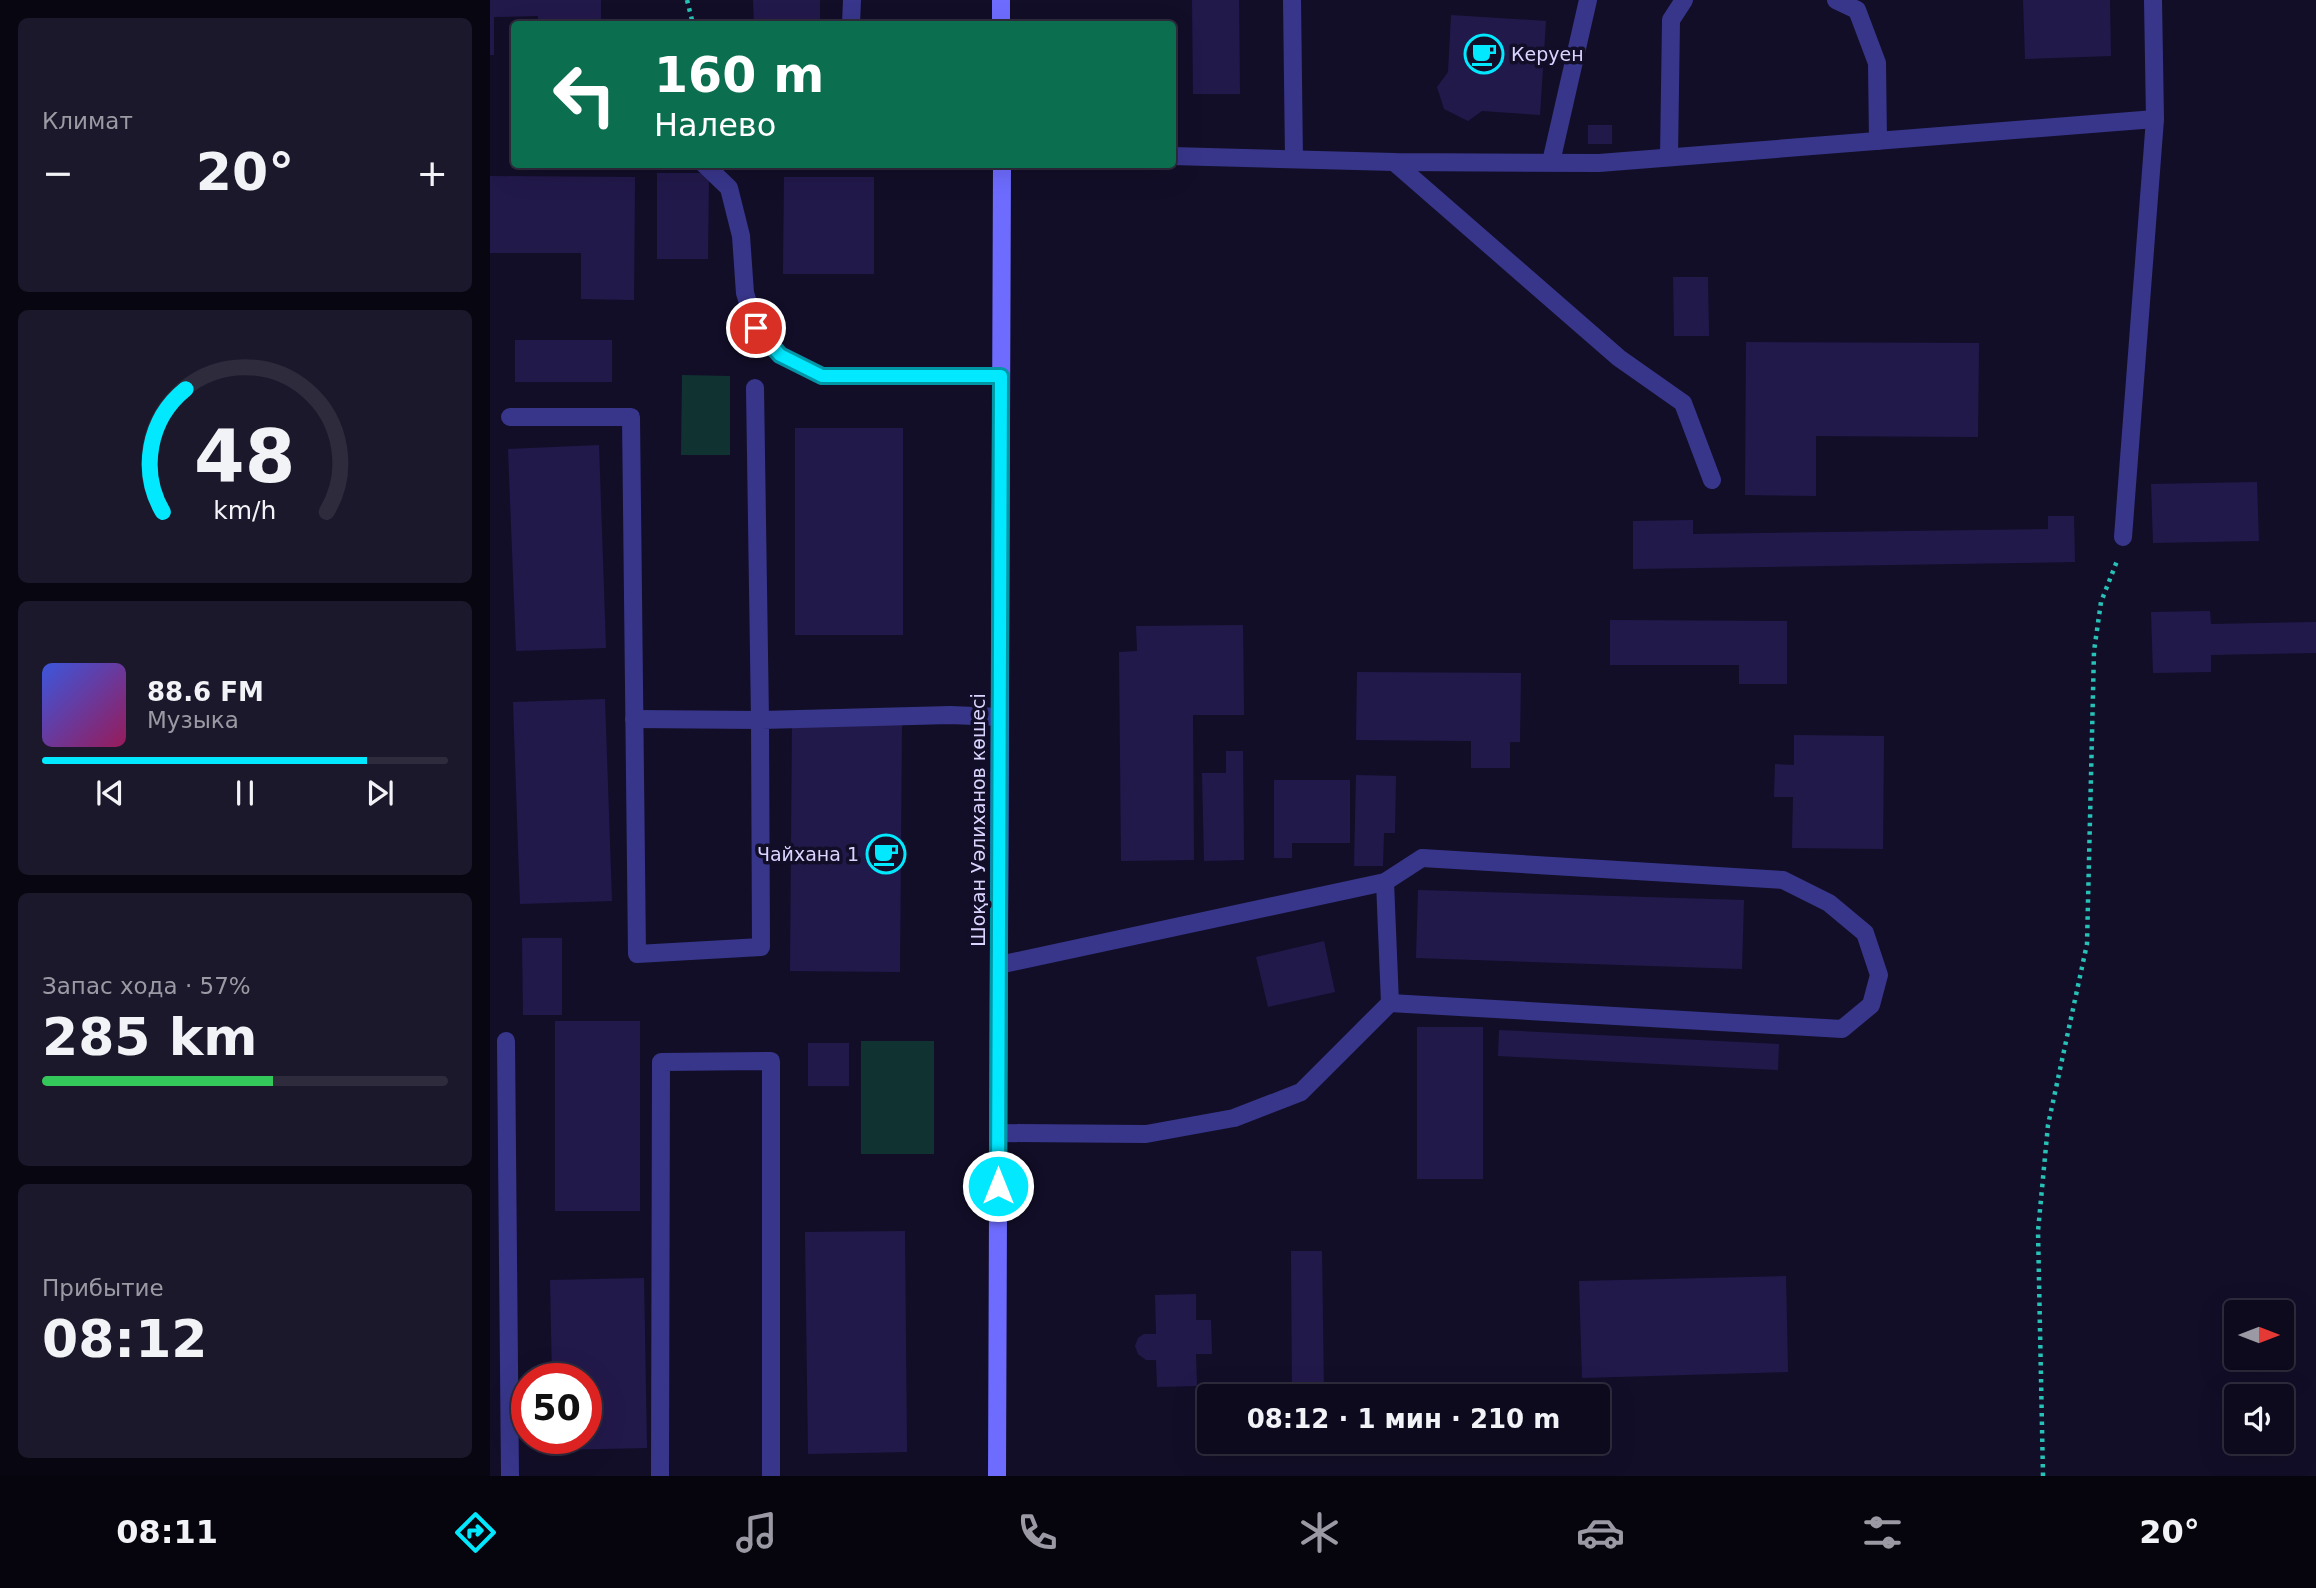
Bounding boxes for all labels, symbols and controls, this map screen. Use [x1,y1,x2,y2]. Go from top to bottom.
cafe icon: Керуен [1463,33,1505,75]
place label: Керуен [1511,43,1584,65]
text: 160 m [654,47,824,104]
icon: left [539,49,630,140]
text: Налево [654,106,776,144]
text: Климат [42,108,133,134]
text: 20° [196,142,294,202]
text: − [42,151,74,195]
text: + [416,151,448,195]
pin [726,298,786,358]
icon: arrive [737,309,775,347]
text: 48 [194,415,296,500]
text: km/h [213,496,277,525]
text: 88.6 FM [147,677,264,707]
street label: Шоқан Уәлиханов көшесі [967,693,989,947]
text: Музыка [147,707,239,733]
icon: previous [91,774,129,812]
icon: pause [226,774,264,812]
icon: next [361,774,399,812]
cafe icon: Чайхана 1 [865,833,907,875]
place label: Чайхана 1 [757,843,859,865]
text: Запас хода · 57% [42,973,251,999]
text: 285 km [42,1007,257,1067]
position arrow [961,1149,1035,1223]
text: Прибытие [42,1275,164,1301]
north arrow [2224,1300,2294,1370]
map controls [2224,1300,2294,1454]
text: 08:12 [42,1309,208,1369]
speed limit sign: 50 [511,1363,602,1454]
button: sound [2224,1384,2294,1454]
text: 08:12 · 1 мин · 210 m [1247,1404,1560,1434]
icon: directions [451,1508,500,1557]
icon: music [732,1508,781,1557]
icon: phone [1013,1508,1062,1557]
icon: climate [1295,1508,1344,1557]
icon: car [1576,1508,1625,1557]
icon: filters [1858,1508,1907,1557]
text: 08:11 [116,1513,218,1551]
text: 20° [2139,1513,2200,1551]

